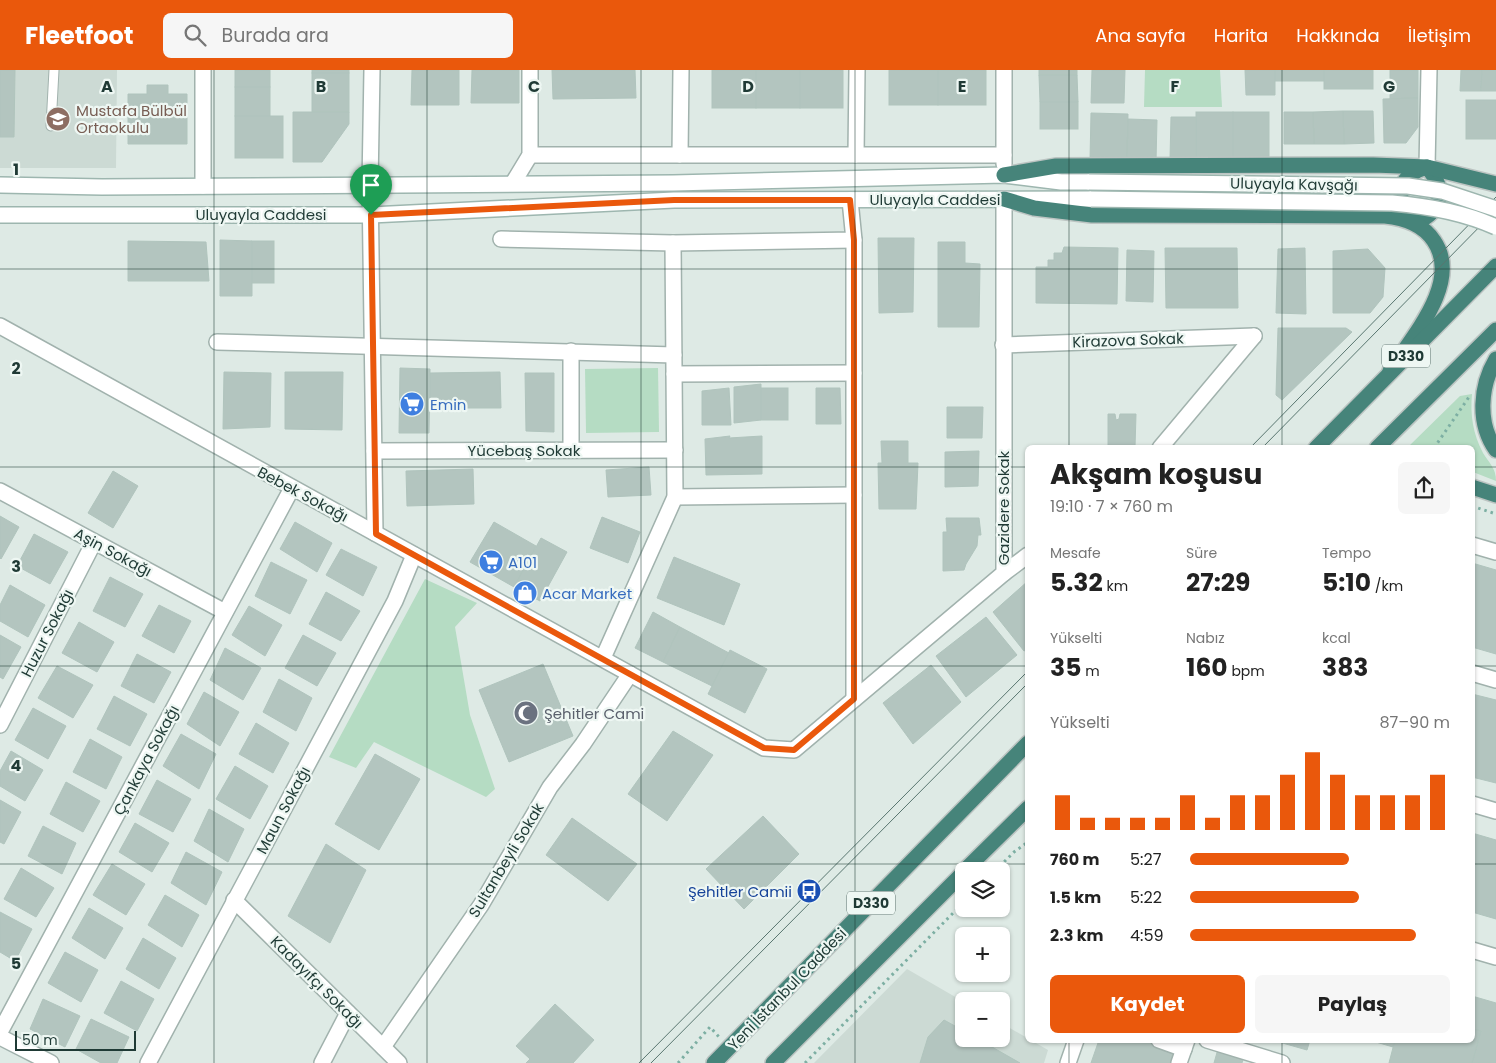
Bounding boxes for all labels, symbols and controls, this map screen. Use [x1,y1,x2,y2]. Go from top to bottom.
search box [163,13,513,58]
text: Fleetfoot [25,19,133,52]
icon: search [181,21,209,49]
text: Burada ara [221,22,329,49]
text: Ana sayfa [1095,23,1186,48]
text: Harita [1214,23,1268,48]
text: Hakkında [1296,23,1380,48]
text: İletişim [1408,23,1471,48]
text: A [101,75,113,98]
text: B [316,75,326,98]
text: C [528,75,540,98]
text: D [742,75,754,98]
text: E [958,75,966,98]
text: F [1171,75,1180,98]
text: G [1383,75,1395,98]
place label: Mustafa Bülbül Ortaokulu [76,100,187,138]
school or university icon: Mustafa Bülbül Ortaokulu [45,106,71,132]
text: 1 [13,158,19,181]
pin [350,164,392,215]
icon: arrive [357,171,385,199]
street label: Uluyayla Kavşağı [1230,172,1358,196]
street label: Uluyayla Caddesi [869,189,1001,210]
street label: Uluyayla Caddesi [195,204,327,225]
street label: Kirazova Sokak [1072,328,1184,352]
road number: D330 [1382,344,1430,368]
text: 2 [11,357,21,380]
supermarket icon: Emin [399,391,425,417]
place label: Emin [430,394,466,415]
street label: Yücebaş Sokak [468,440,581,461]
street label: Gazidere Sokak [993,450,1014,565]
text: Akşam koşusu [1050,455,1262,494]
street label: Bebek Sokağı [254,461,352,527]
button: share [1398,462,1450,514]
text: 19:10 · 7 × 760 m [1050,495,1173,518]
street label: Aşin Sokağı [70,523,156,581]
text: Mesafe [1050,543,1101,563]
text: Süre [1186,543,1217,563]
text: Tempo [1322,543,1371,563]
supermarket icon: A101 [478,549,504,575]
place label: A101 [508,552,537,573]
text: 3 [11,555,21,578]
text: 5.32 [1050,565,1103,600]
text: 27:29 [1186,565,1250,600]
text: 5:10 [1322,565,1371,600]
text: km [1103,576,1128,596]
text: /km [1371,576,1403,596]
shop icon: Acar Market [512,580,538,606]
place label: Acar Market [542,583,632,604]
street label: Huzur Sokağı [16,585,78,681]
text: Yükselti [1050,628,1102,648]
text: Nabız [1186,628,1225,648]
text: kcal [1322,628,1351,648]
text: 35 [1050,650,1081,685]
text: 160 [1186,650,1228,685]
text: 383 [1322,650,1368,685]
text: m [1081,661,1100,681]
text: bpm [1228,661,1265,681]
mosque icon: Şehitler Cami [513,700,539,726]
street label: Çankaya Sokağı [108,701,184,819]
place label: Şehitler Cami [544,703,644,724]
text: Yükselti [1050,711,1110,734]
text: 87–90 m [1379,711,1450,734]
text: 4 [11,754,22,777]
street label: Maun Sokağı [251,763,315,857]
street label: Sultanbeyli Sokak [463,798,549,921]
text: 760 m [1050,848,1100,871]
text: 5:27 [1130,848,1161,871]
map controls [955,862,1010,1047]
button: layers [955,862,1010,917]
bus stop icon: Şehitler Camii [796,878,822,904]
place label: Şehitler Camii [688,881,792,902]
text: 1.5 km [1050,886,1101,909]
text: 5:22 [1130,886,1162,909]
road number: D330 [847,891,895,914]
street label: Yeni İstanbul Caddesi [723,923,851,1055]
text: 2.3 km [1050,924,1104,947]
text: 4:59 [1130,924,1164,947]
button: + [955,927,1010,982]
street label: Kadayıfçı Sokağı [266,931,368,1033]
text: 5 [11,952,21,975]
button: Kaydet [1050,975,1245,1033]
button: Paylaş [1255,975,1450,1033]
button: − [955,992,1010,1047]
scale bar [15,1028,136,1051]
text: 50 m [22,1030,58,1050]

